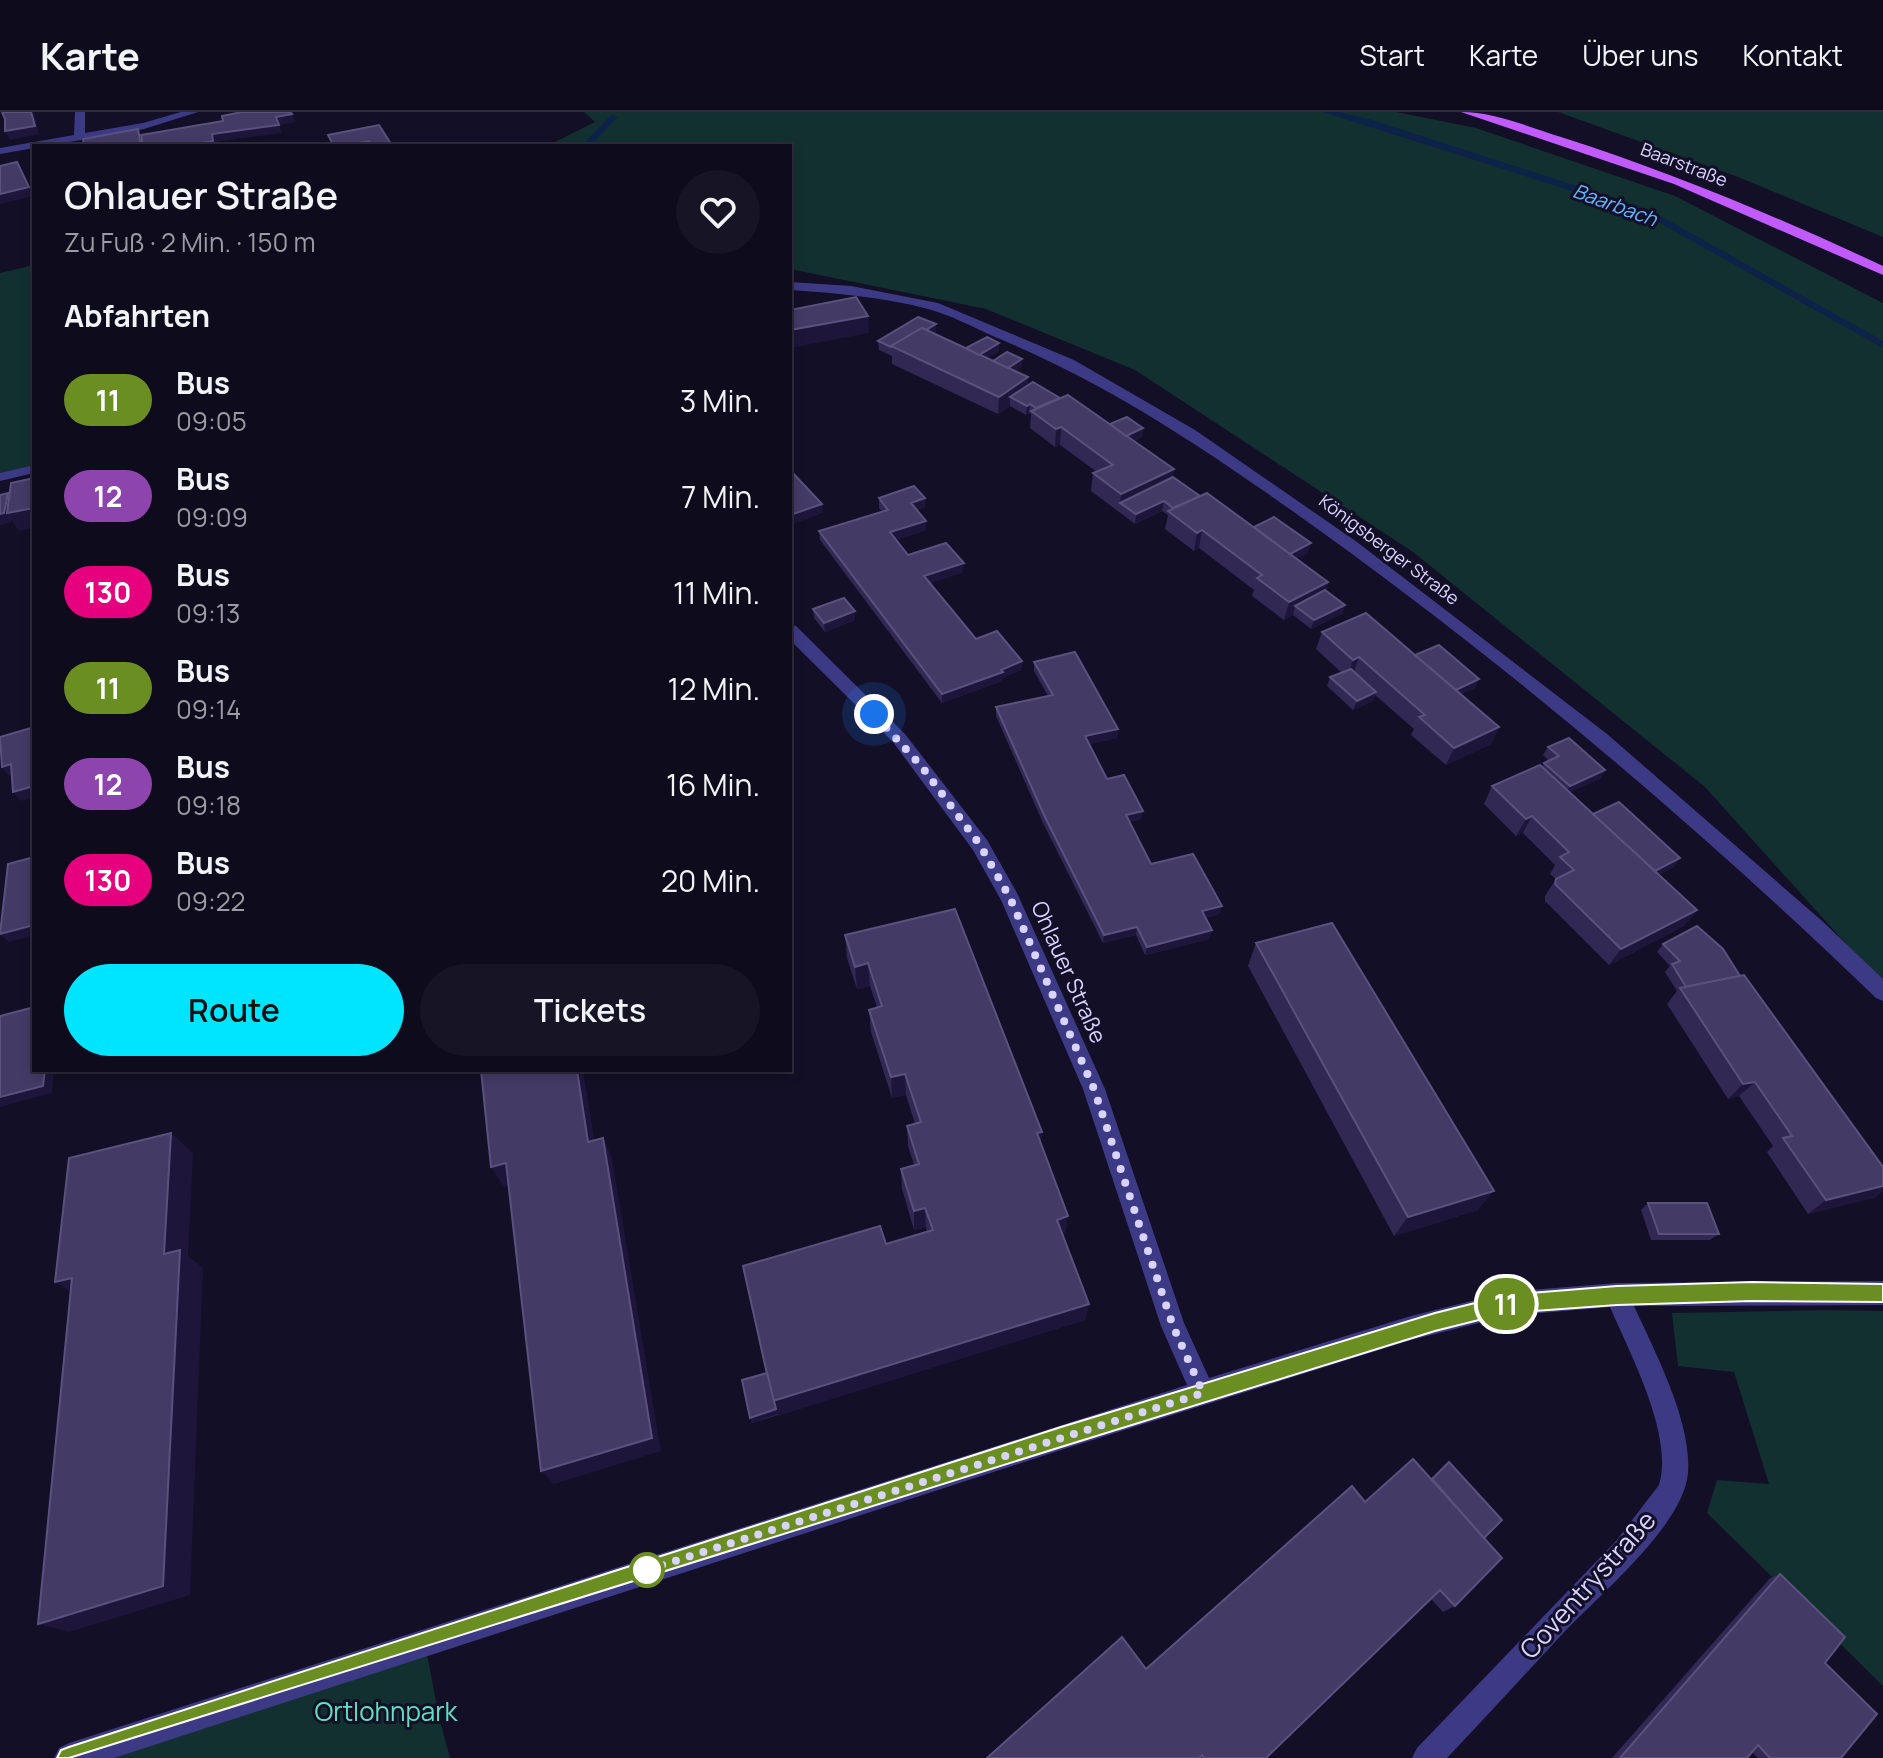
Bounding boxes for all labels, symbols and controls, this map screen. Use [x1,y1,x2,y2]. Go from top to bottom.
text: Karte [40,29,140,81]
text: Start [1360,36,1425,74]
text: Karte [1469,36,1538,74]
text: Über uns [1582,36,1698,74]
text: Kontakt [1742,36,1843,74]
street label: Baarstraße [1637,137,1731,192]
text: Ohlauer Straße [64,168,338,220]
button: heart [676,170,760,254]
water label: Baarbach [1569,177,1662,233]
text: Zu Fuß · 2 Min. · 150 m [64,224,316,260]
text: Abfahrten [64,295,210,336]
text: Bus [176,362,230,403]
text: 3 Min. [680,380,760,421]
text: 11 [96,381,120,419]
text: 09:05 [176,403,247,439]
text: Bus [176,458,230,499]
text: 7 Min. [681,476,760,517]
text: 12 [94,477,122,515]
street label: Königsberger Straße [1315,488,1465,610]
text: 09:09 [176,499,248,535]
text: Bus [176,554,230,595]
text: 11 Min. [673,572,760,613]
text: 130 [85,573,131,611]
text: 09:13 [176,595,240,631]
text: Bus [176,650,230,691]
text: 12 Min. [668,668,760,709]
text: 11 [96,669,120,707]
text: 09:14 [176,691,241,727]
your location [854,694,894,734]
text: Bus [176,746,230,787]
text: 16 Min. [666,764,760,805]
text: 12 [94,765,122,803]
text: 09:18 [176,787,241,823]
text: Bus [176,842,230,883]
text: 20 Min. [661,860,760,901]
text: 130 [85,861,131,899]
text: 09:22 [176,883,245,919]
street label: Ohlauer Straße [1024,896,1114,1048]
button: Route [64,964,404,1056]
button: Tickets [420,964,760,1056]
line badge: 11 [1470,1278,1542,1330]
text: 11 [1494,1285,1518,1323]
street label: Coventrystraße [1511,1502,1663,1666]
unlabelled marker [630,1553,664,1587]
park label: Ortlohnpark [314,1693,459,1729]

